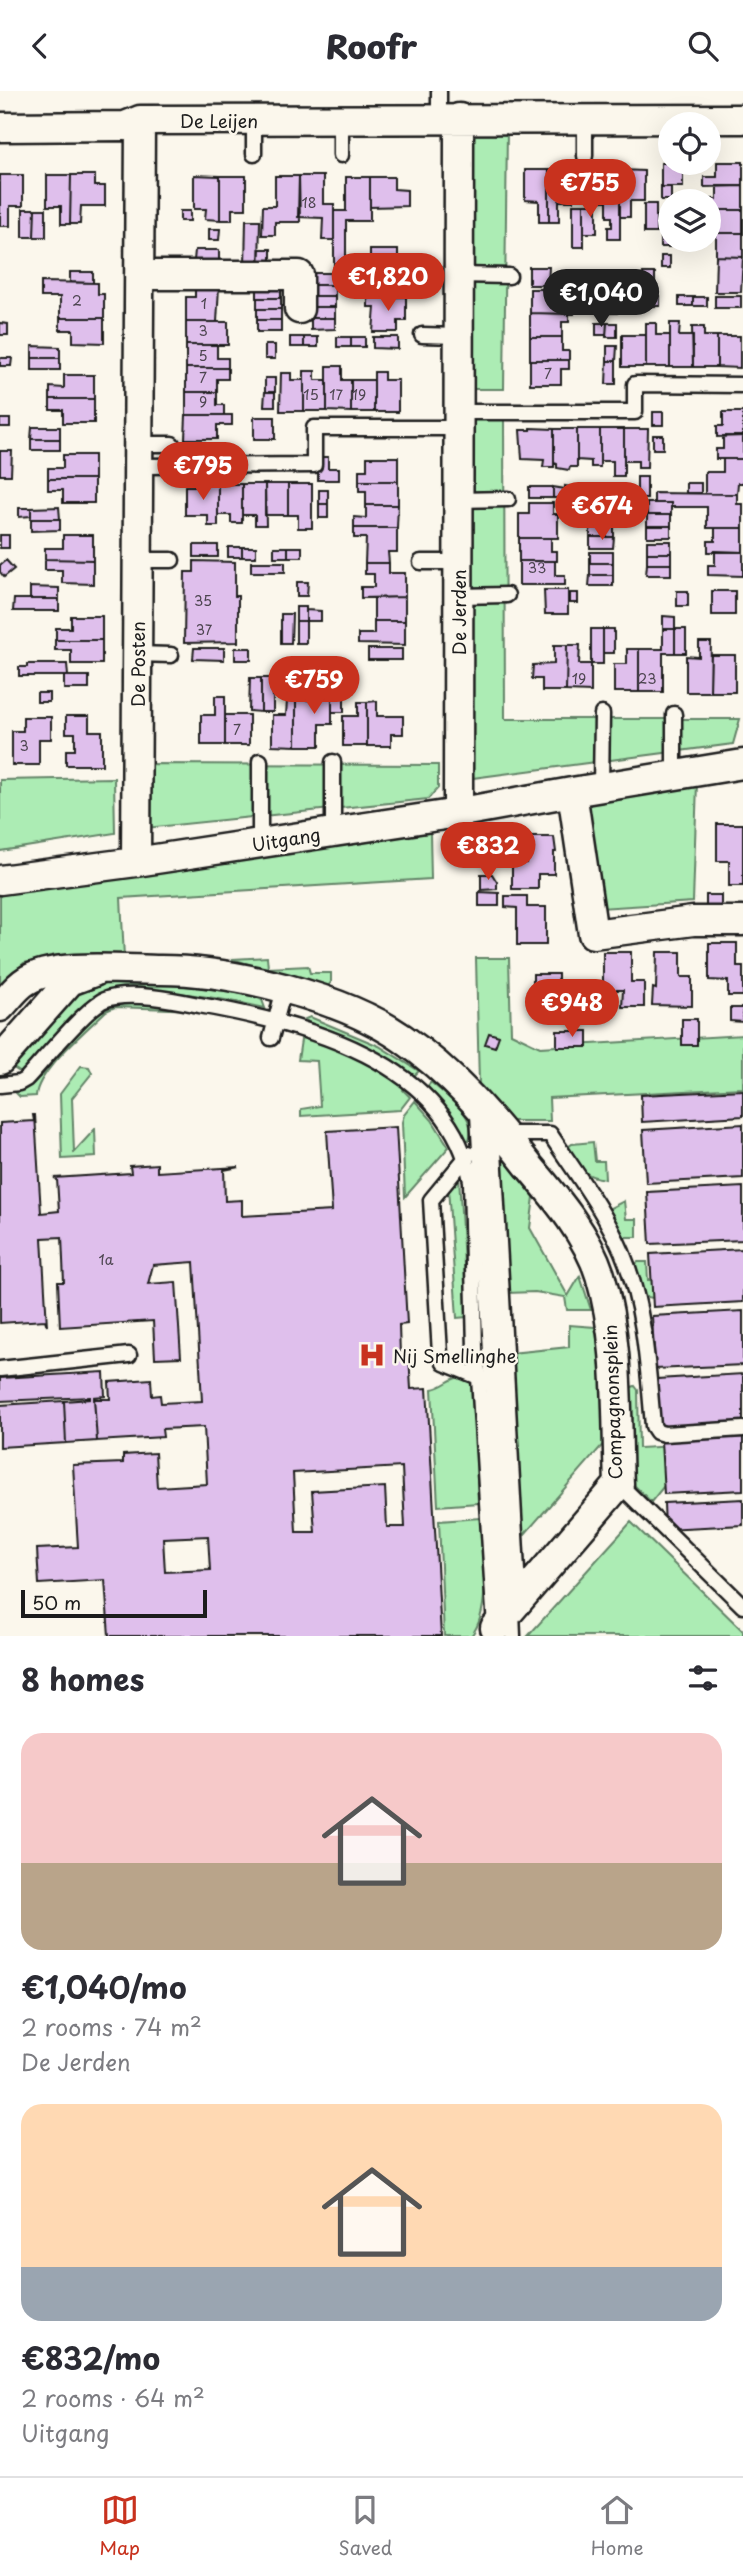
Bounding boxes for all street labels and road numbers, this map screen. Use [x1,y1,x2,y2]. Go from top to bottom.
street label: De Leijen [180,107,258,134]
street label: De Jerden [445,569,472,655]
street label: De Posten [124,621,151,707]
street label: Uitgang [250,820,322,858]
street label: Compagnonsplein [596,1324,628,1480]

